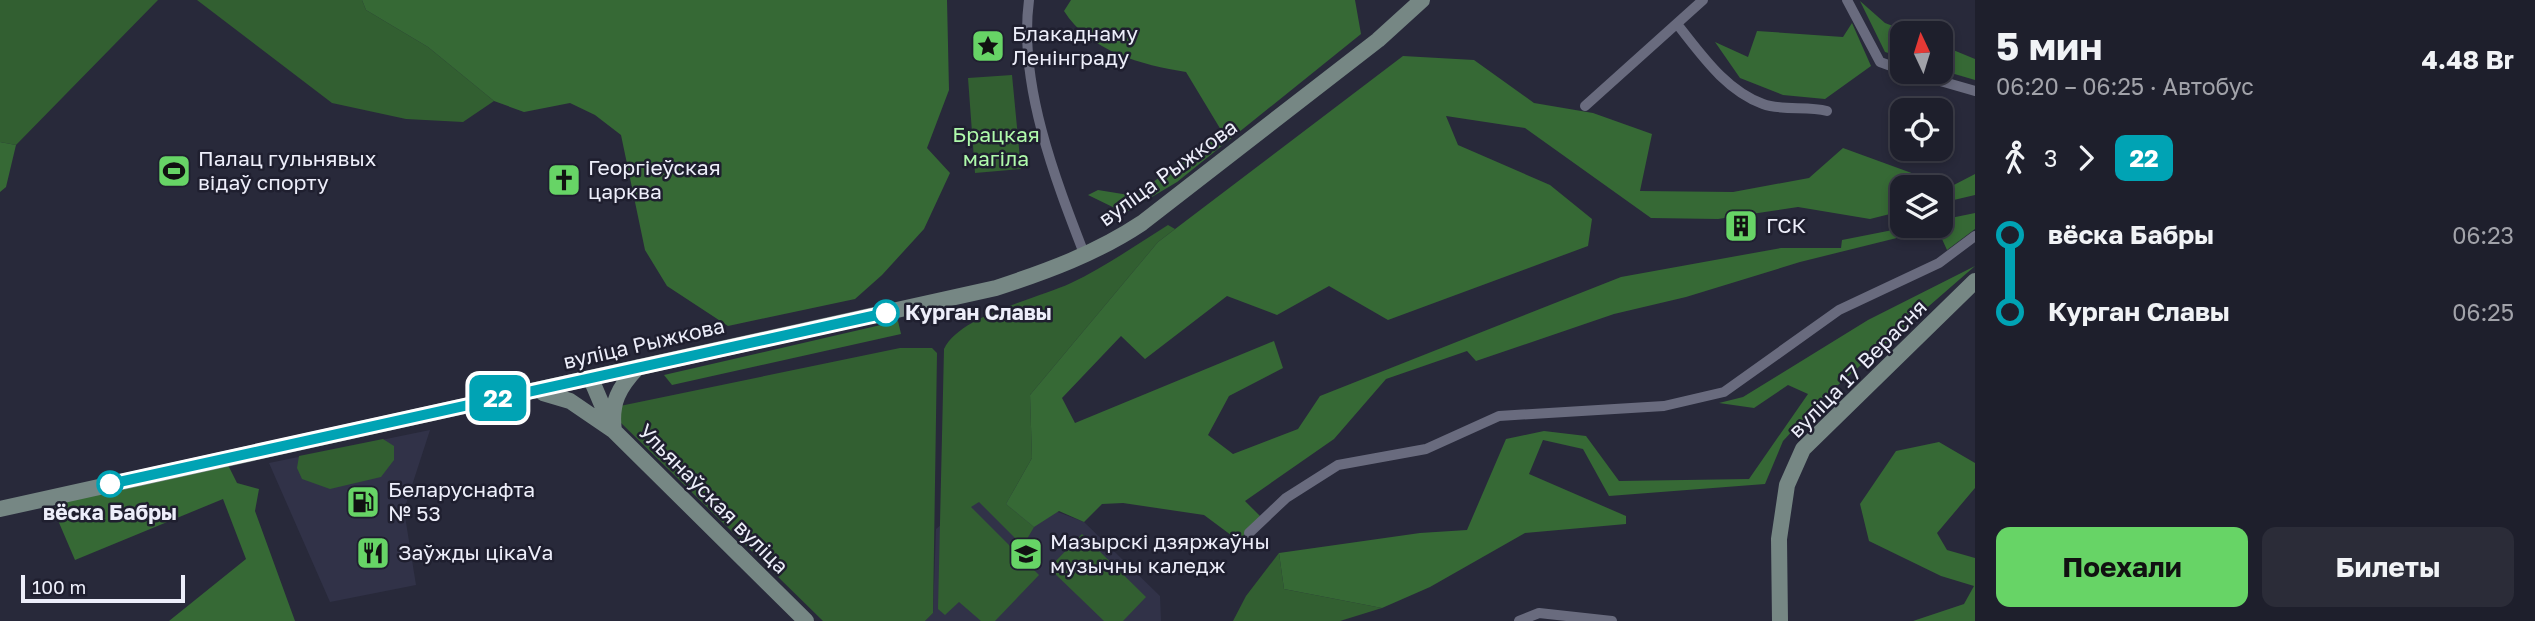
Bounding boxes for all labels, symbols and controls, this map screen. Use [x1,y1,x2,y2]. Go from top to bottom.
place label: Блакаднаму Ленінграду [1012,20,1138,70]
north arrow [1890,21,1953,84]
map controls [1890,21,1953,238]
text: 5 мин [1996,23,2102,68]
place icon: Блакаднаму Ленінграду [969,27,1007,65]
text: 4.48 Br [2422,44,2514,75]
text: 06:20 – 06:25 · Автобус [1996,72,2254,100]
button: locate [1890,98,1953,161]
street label: вуліца Рыжкова [1093,113,1242,231]
park label: Брацкая магіла [952,121,1040,171]
icon: walk [1996,139,2034,177]
icon: forward [2067,139,2105,177]
text: 22 [2129,143,2159,172]
text: 3 [2044,144,2057,172]
place label: Палац гульнявых відаў спорту [198,145,377,195]
sports icon: Палац гульнявых відаў спорту [155,152,193,190]
place label: Георгіеўская царква [588,154,721,204]
church icon: Георгіеўская царква [545,161,583,199]
button: layers [1890,175,1953,238]
building icon: ГСК [1722,207,1760,245]
place label: ГСК [1766,212,1807,238]
text: вёска Бабры [2048,219,2214,250]
text: 06:23 [2452,221,2514,249]
street label: вуліца 17 Верасня [1783,294,1932,443]
text: Курган Славы [2048,296,2230,327]
text: 06:25 [2452,298,2514,326]
place label: Курган Славы [905,299,1052,325]
marker: Курган Славы [873,300,899,326]
street label: вуліца Рыжкова [561,312,727,374]
line badge: 22 [466,375,530,421]
text: 22 [483,383,513,412]
street label: Ульянаўская вуліца [633,418,794,579]
marker: вёска Бабры [97,471,123,497]
place label: Беларуснафта № 53 [388,476,535,526]
fuel station icon: Беларуснафта № 53 [344,483,382,521]
place label: вёска Бабры [43,499,177,525]
button: Поехали [1996,527,2248,607]
button: Билеты [2262,527,2514,607]
place label: Мазырскі дзяржаўны музычны каледж [1050,528,1270,578]
restaurant icon: Заўжды цікаVа [354,534,392,572]
school or university icon: Мазырскі дзяржаўны музычны каледж [1007,535,1045,573]
place label: Заўжды цікаVа [398,539,553,565]
scale bar [21,572,186,604]
text: 100 m [32,575,86,598]

